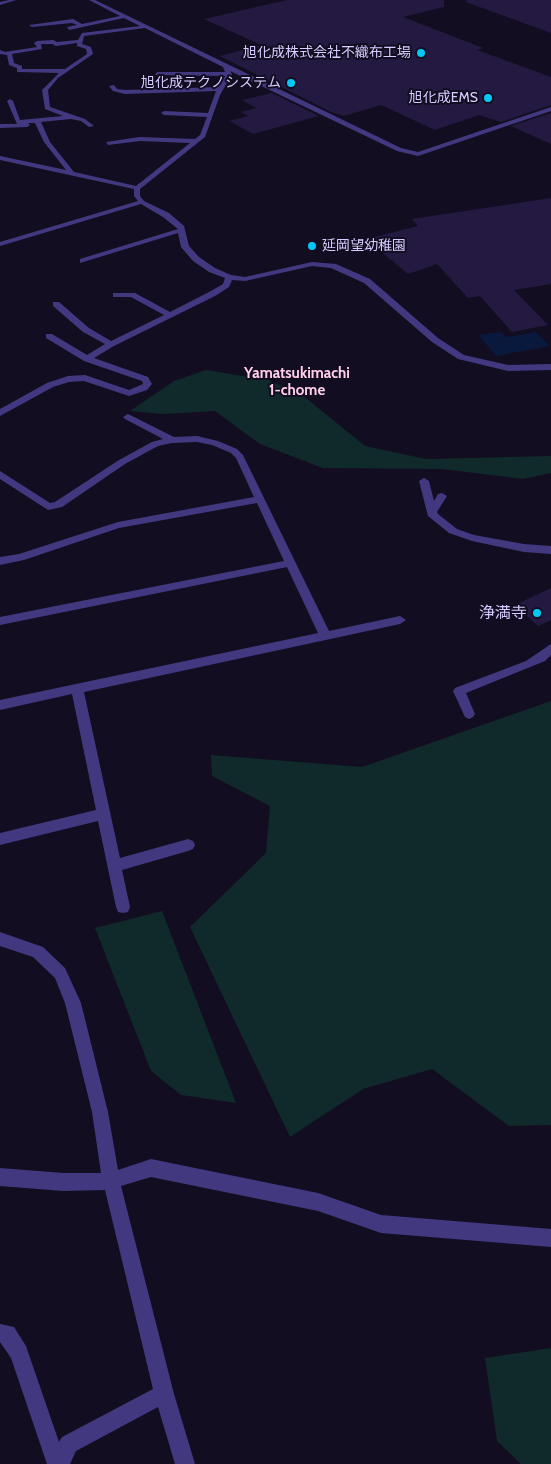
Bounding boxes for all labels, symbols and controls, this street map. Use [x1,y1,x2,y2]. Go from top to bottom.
place label: 旭化成株式会社不織布工場 [243,45,411,61]
marker: 旭化成株式会社不織布工場 [415,47,427,59]
place label: 旭化成テクノシステム [141,75,281,91]
marker: 旭化成テクノシステム [285,77,297,89]
place label: 旭化成EMS [409,90,478,106]
marker: 旭化成EMS [482,92,494,104]
place label: 延岡望幼稚園 [322,238,406,254]
marker: 延岡望幼稚園 [306,240,318,252]
district label: Yamatsukimachi 1-chome [244,365,350,400]
place label: 浄満寺 [479,603,527,623]
marker: 浄満寺 [531,607,543,619]

